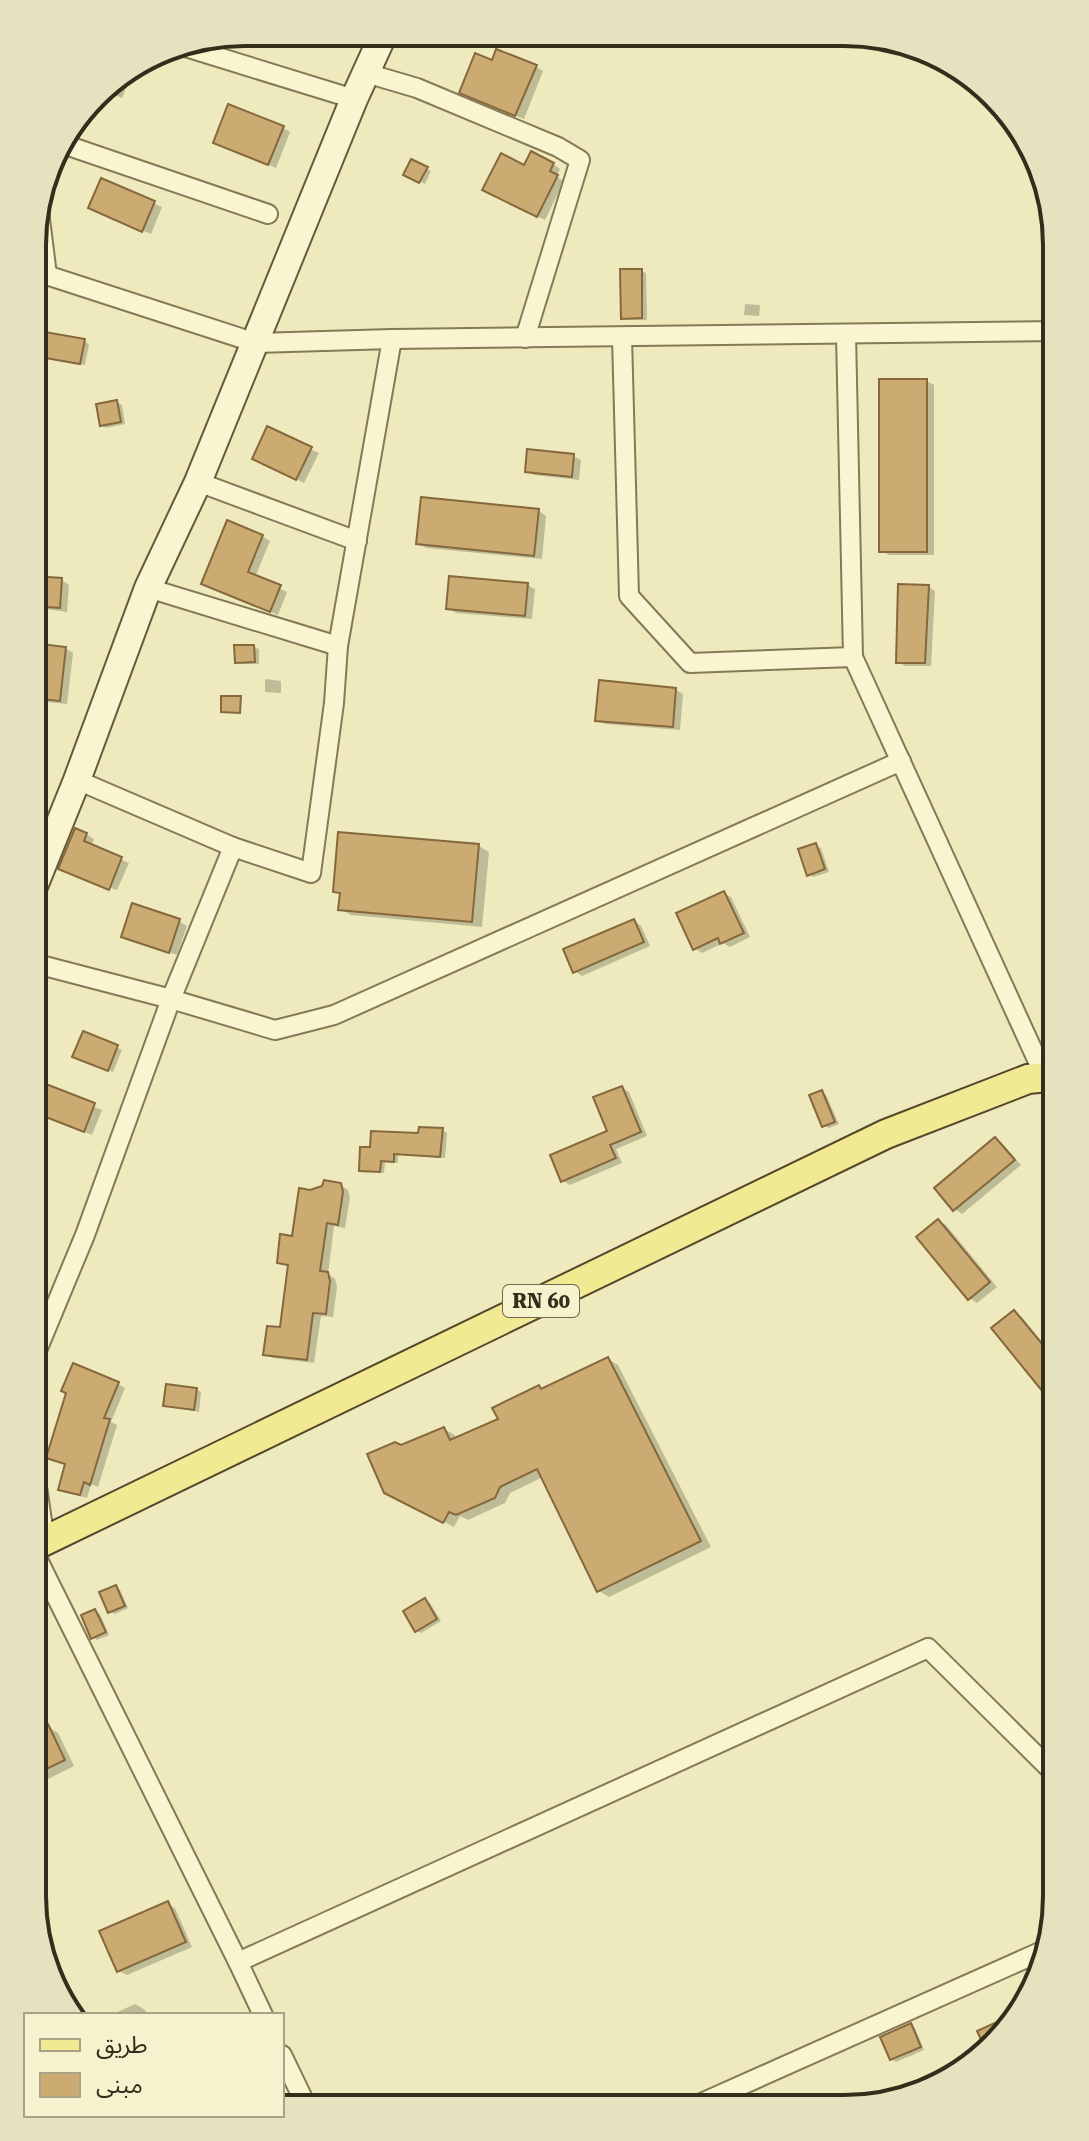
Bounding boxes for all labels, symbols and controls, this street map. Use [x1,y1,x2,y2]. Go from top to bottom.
road number: RN 60 [503,1285,579,1317]
legend [24,2013,284,2117]
text: طريق [96,2031,148,2060]
text: مبنى [96,2071,143,2099]

